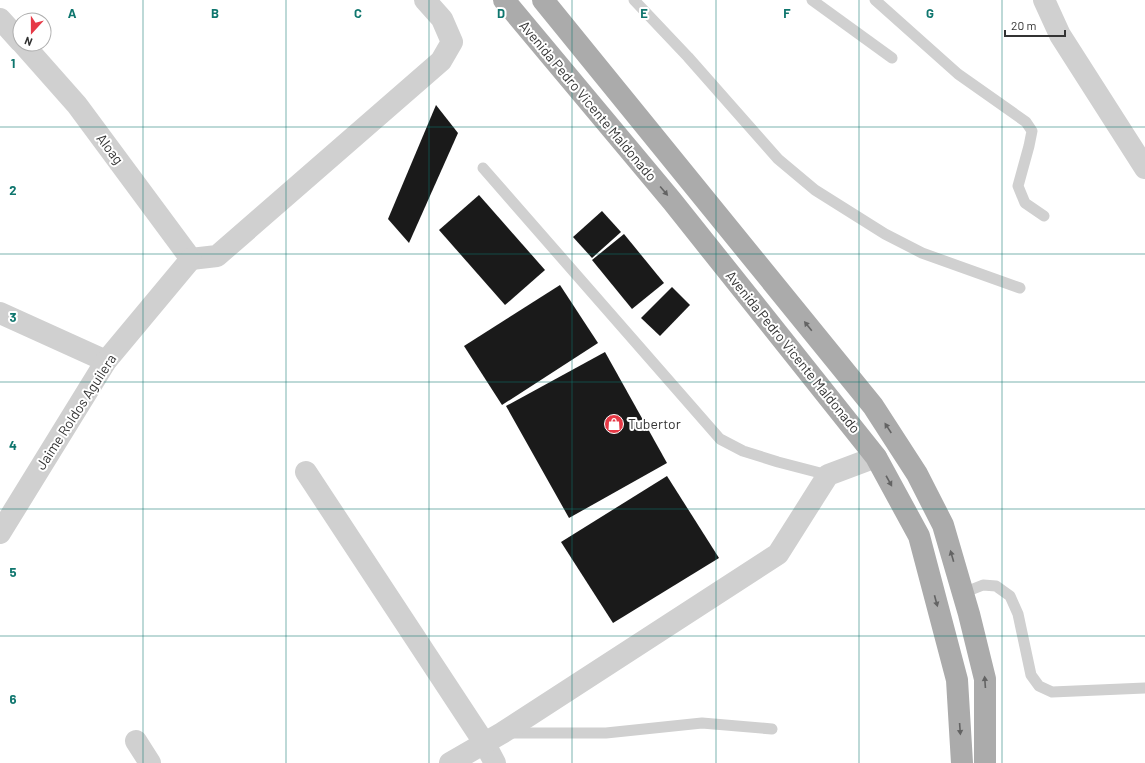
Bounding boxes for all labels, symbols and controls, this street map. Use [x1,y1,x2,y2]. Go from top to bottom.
text: A [68,5,77,21]
text: B [211,5,219,21]
text: C [354,5,362,21]
text: D [497,5,505,21]
text: E [640,5,648,21]
text: F [783,5,791,21]
text: G [926,5,934,21]
north arrow [12,12,52,52]
scale bar [1005,12,1065,38]
street label: Avenida Pedro Vicente Maldonado [516,17,661,184]
text: 20 m [1011,18,1037,32]
text: N [22,34,34,49]
text: 1 [11,55,15,71]
street label: Aloag [93,130,127,167]
text: 2 [9,182,17,198]
one-way arrow [659,186,668,196]
street label: Avenida Pedro Vicente Maldonado [723,267,864,436]
text: 3 [9,309,17,325]
one-way arrow [804,320,813,331]
street label: Jaime Roldos Aguilera [32,351,119,473]
shop icon: Tubertor [603,413,625,435]
place label: Tubertor [628,415,681,432]
one-way arrow [884,423,892,434]
text: 4 [9,437,17,453]
one-way arrow [886,475,893,487]
one-way arrow [949,550,955,562]
text: 5 [9,564,17,580]
one-way arrow [934,595,940,608]
one-way arrow [981,676,988,688]
text: 6 [10,691,17,707]
one-way arrow [957,723,964,735]

